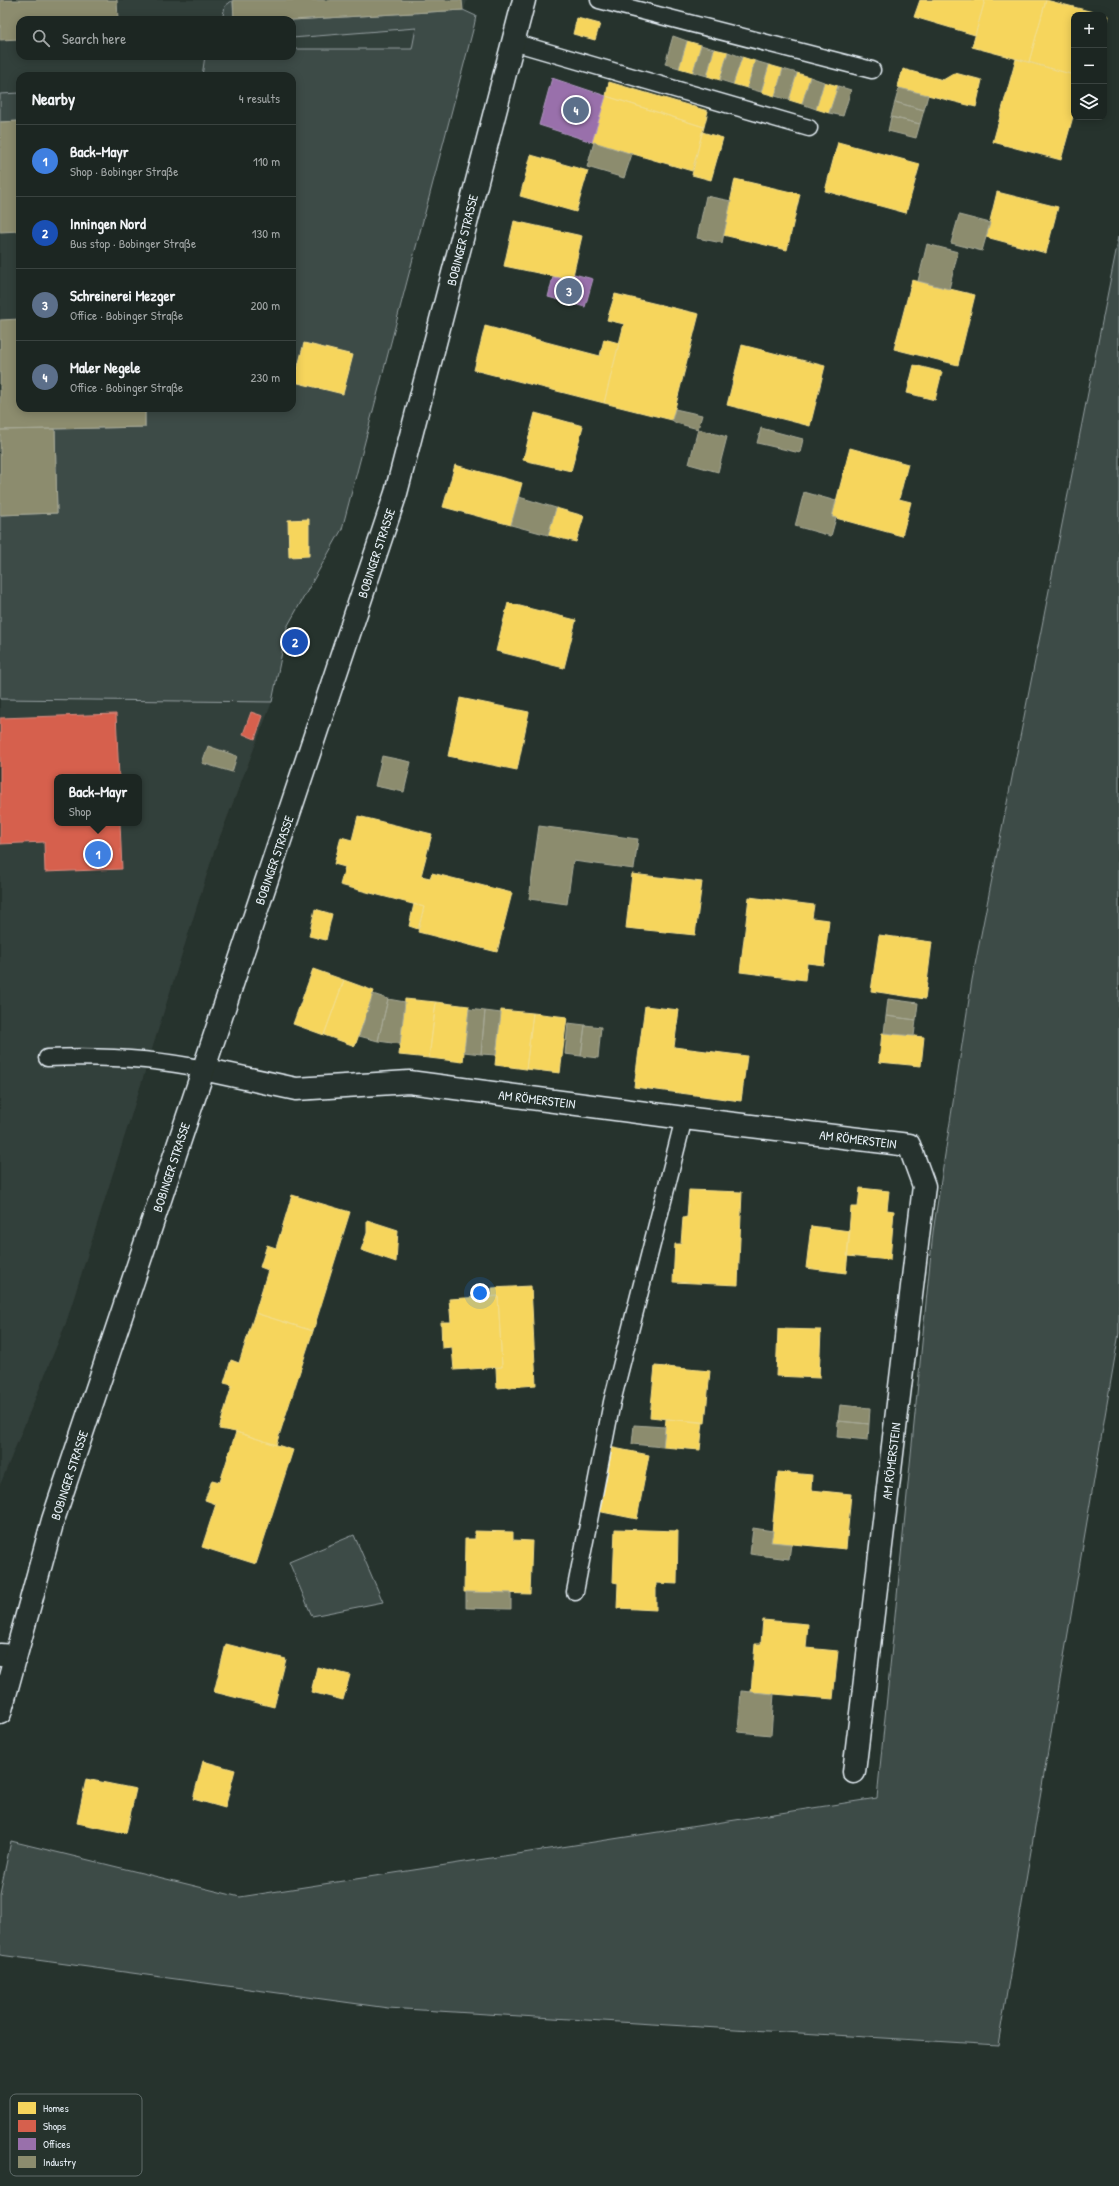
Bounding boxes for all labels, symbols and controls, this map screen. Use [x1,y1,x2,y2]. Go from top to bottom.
map controls [1071,12,1107,120]
button: + [1071,12,1107,48]
search box [16,16,296,60]
icon: search [30,27,52,49]
text: Search here [62,28,126,49]
button: − [1071,48,1107,84]
button: layers [1071,84,1107,120]
text: Nearby [32,87,75,110]
text: 4 results [239,89,280,107]
pin: 4 [563,95,589,125]
text: Back-Mayr [70,141,129,162]
text: 1 [43,152,47,170]
text: 110 m [253,152,280,170]
text: Shop · Bobinger Straße [70,162,178,180]
street label: BOBINGER STRASSE [442,192,482,287]
text: Inningen Nord [70,213,146,234]
text: 2 [42,224,48,242]
text: 130 m [252,224,280,242]
text: Bus stop · Bobinger Straße [70,234,196,252]
pin: 3 [556,276,582,306]
text: Schreinerei Mezger [70,285,175,306]
text: 3 [42,296,48,314]
text: 200 m [250,296,280,314]
text: Office · Bobinger Straße [70,306,183,324]
text: Maler Negele [70,357,141,378]
text: 4 [43,368,47,386]
text: 230 m [250,368,280,386]
text: Office · Bobinger Straße [70,378,183,396]
street label: BOBINGER STRASSE [353,506,399,600]
pin: 2 [282,627,308,657]
popup [54,774,142,826]
text: Back-Mayr [69,781,127,802]
text: Shop [69,802,91,820]
street label: BOBINGER STRASSE [250,813,298,907]
pin: 1 [85,839,111,869]
street label: AM RÖMERSTEIN [498,1085,577,1113]
street label: BOBINGER STRASSE [148,1120,194,1214]
street label: AM RÖMERSTEIN [819,1125,898,1153]
your location [470,1283,490,1303]
street label: AM RÖMERSTEIN [877,1421,905,1500]
street label: BOBINGER STRASSE [46,1428,92,1522]
legend [10,2094,142,2176]
text: Homes [43,2101,69,2115]
text: Shops [43,2119,66,2133]
text: Offices [43,2137,70,2151]
text: Industry [43,2155,77,2169]

